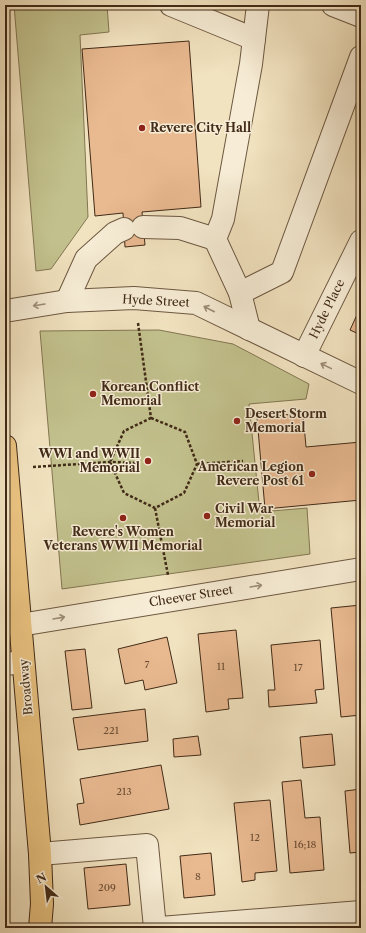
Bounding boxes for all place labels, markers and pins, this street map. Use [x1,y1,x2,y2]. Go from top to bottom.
place label: Revere City Hall [150,120,251,135]
marker: Revere City Hall [137,123,147,133]
place label: Korean Conflict Memorial [101,379,199,408]
marker: Korean Conflict Memorial [88,389,98,399]
place label: Desert Storm Memorial [245,406,327,435]
marker: Desert Storm Memorial [232,416,242,426]
place label: WWI and WWII Memorial [38,446,140,475]
marker: WWI and WWII Memorial [143,456,153,466]
place label: American Legion Revere Post 61 [197,459,305,488]
marker: American Legion Revere Post 61 [307,469,317,479]
place label: Civil War Memorial [215,501,276,530]
marker: Civil War Memorial [202,511,212,521]
marker: Revere's Women Veterans WWII Memorial [118,513,128,523]
place label: Revere's Women Veterans WWII Memorial [43,524,202,553]

